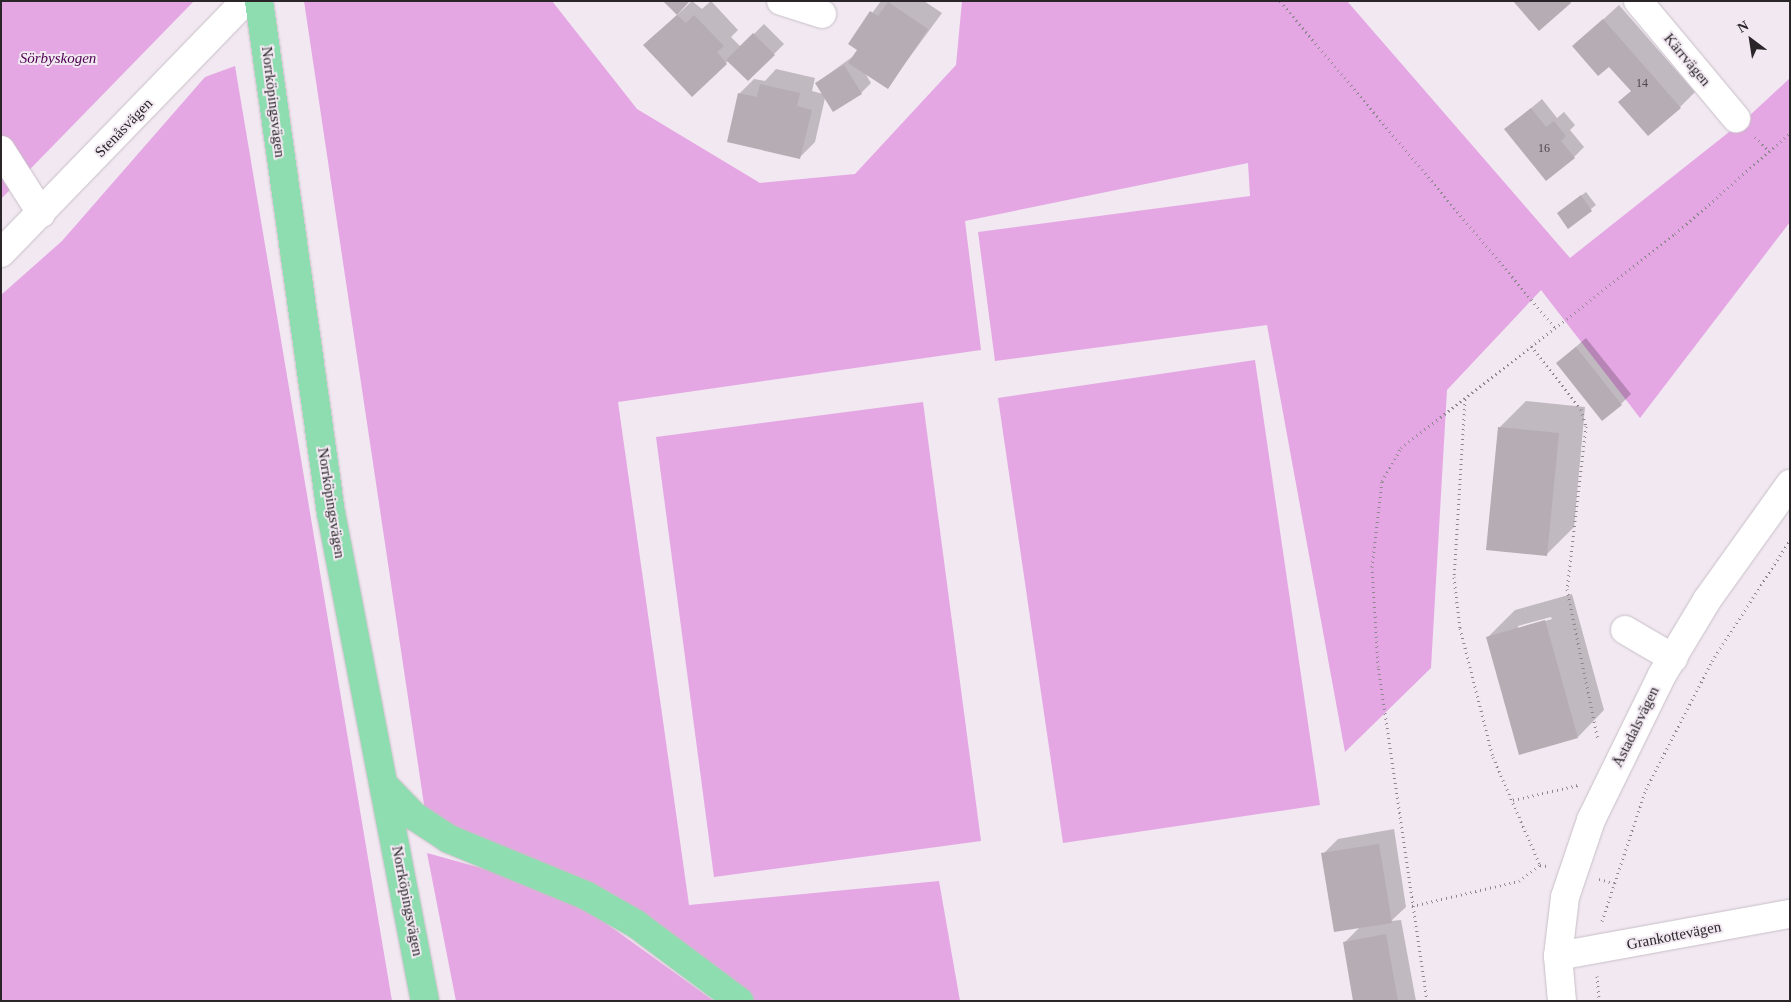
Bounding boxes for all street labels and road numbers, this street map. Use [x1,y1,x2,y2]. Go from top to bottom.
street label: Kärrvägen [1660,30,1714,90]
street label: Norrköpingsvägen [257,45,289,159]
street label: Stenåsvägen [91,95,157,161]
street label: Norrköpingsvägen [313,446,349,560]
street label: Åstadalsvägen [1609,684,1663,770]
street label: Norrköpingsvägen [388,844,426,958]
street label: Grankottevägen [1625,918,1723,954]

